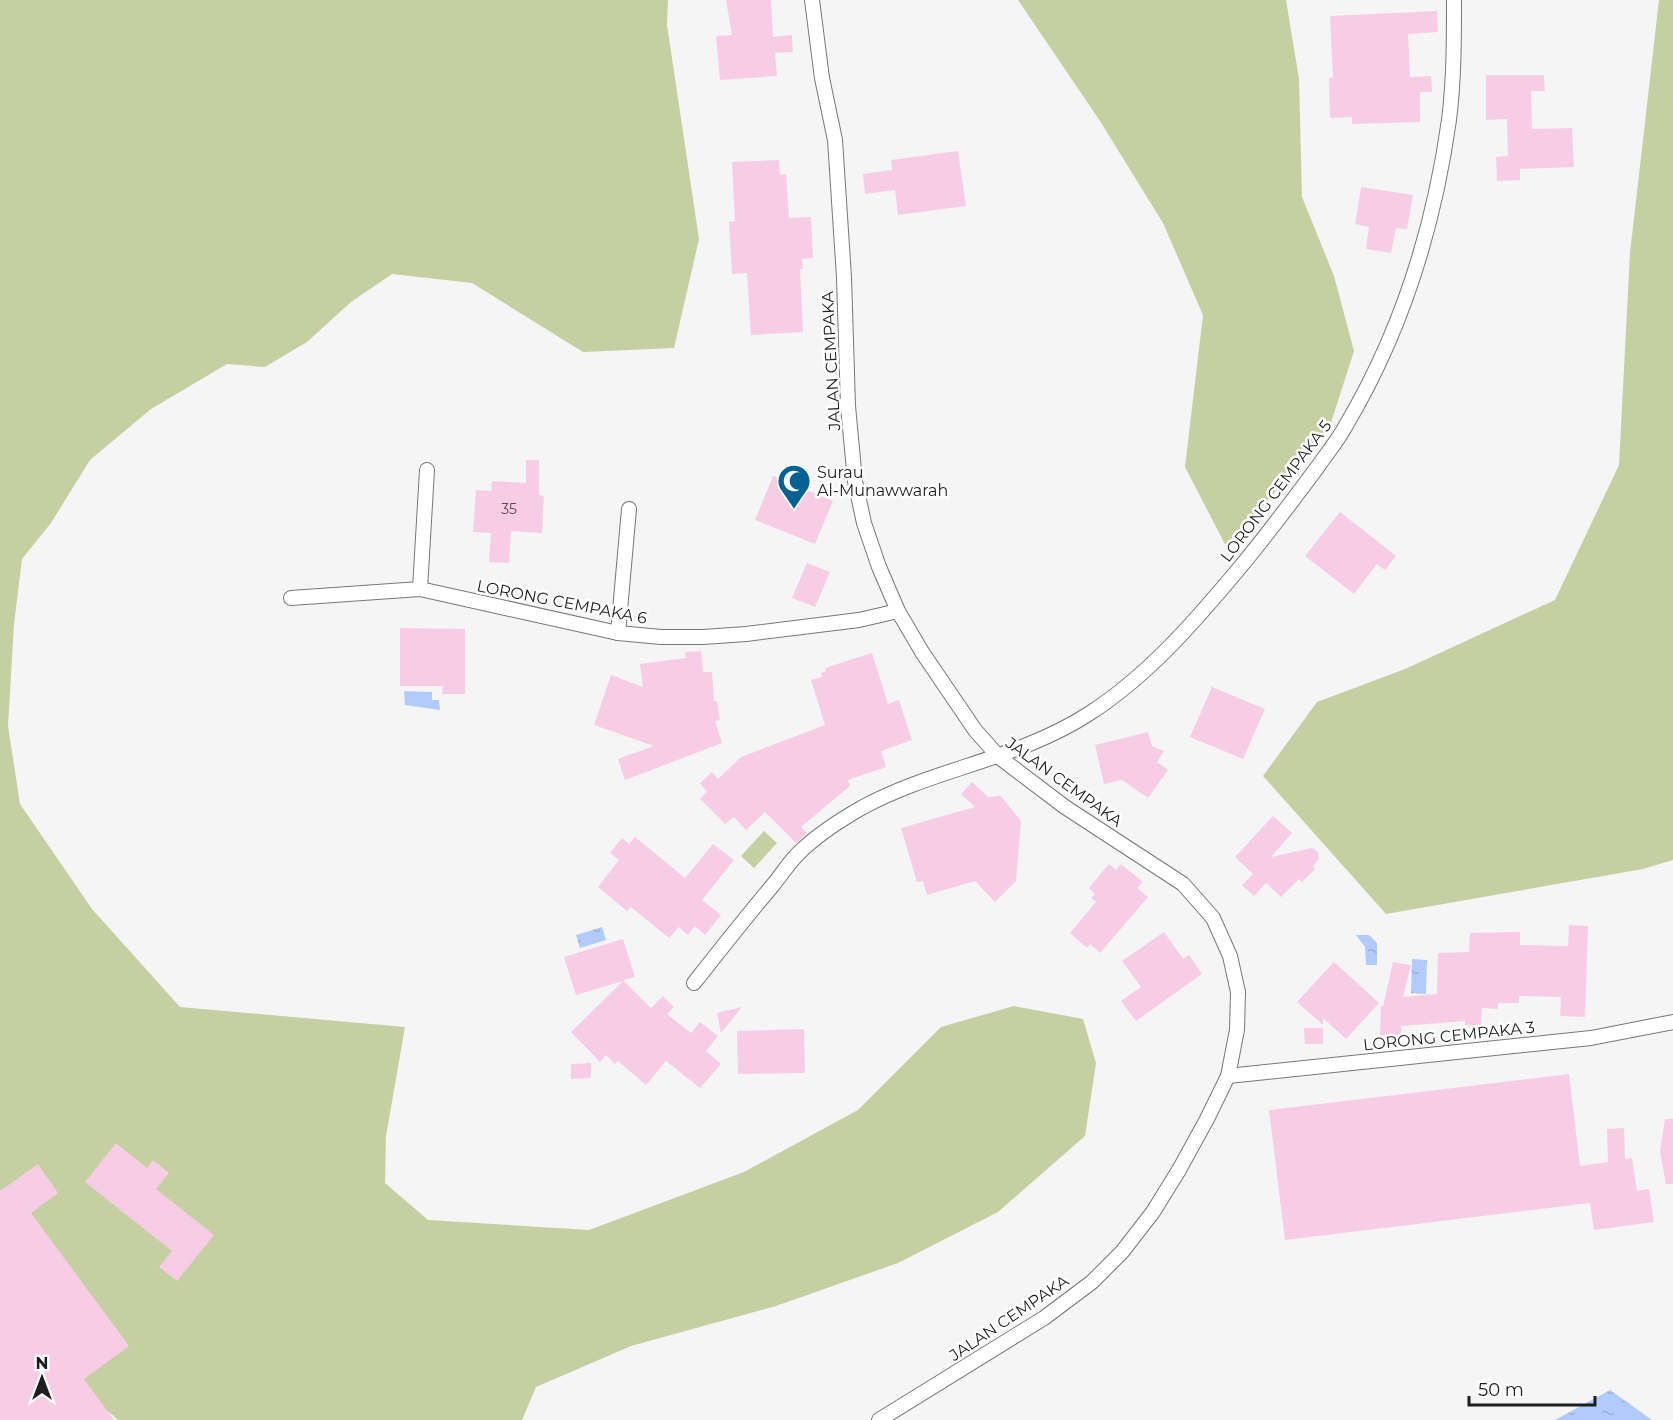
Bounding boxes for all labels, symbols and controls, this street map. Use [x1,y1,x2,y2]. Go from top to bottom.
street label: JALAN CEMPAKA [818,290,844,432]
street label: LORONG CEMPAKA 5 [1217,416,1335,566]
mosque icon: Surau Al-Munawwarah [776,463,812,510]
place label: Surau Al-Munawwarah [817,463,948,500]
house number: 35 [501,500,517,518]
street label: LORONG CEMPAKA 6 [475,576,649,628]
street label: JALAN CEMPAKA [1001,733,1126,831]
street label: LORONG CEMPAKA 3 [1362,1018,1536,1054]
street label: JALAN CEMPAKA [945,1271,1073,1365]
north arrow [12,1348,72,1408]
text: N [36,1354,48,1373]
scale bar [1469,1369,1595,1407]
text: 50 m [1478,1379,1524,1401]

